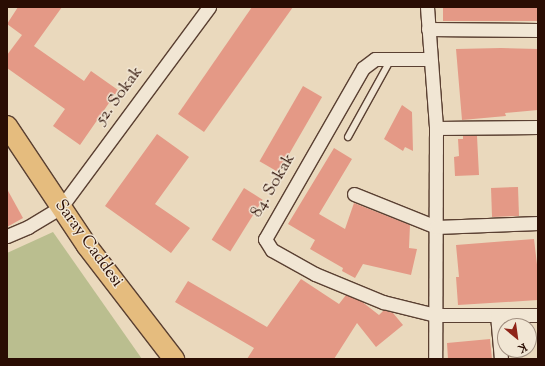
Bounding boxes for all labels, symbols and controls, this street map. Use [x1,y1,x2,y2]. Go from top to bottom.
street label: 52. Sokak [92,63,148,129]
street label: 84. Sokak [248,150,300,222]
street label: Saray Caddesi [49,196,127,292]
north arrow [497,318,537,358]
text: K [515,339,530,357]

